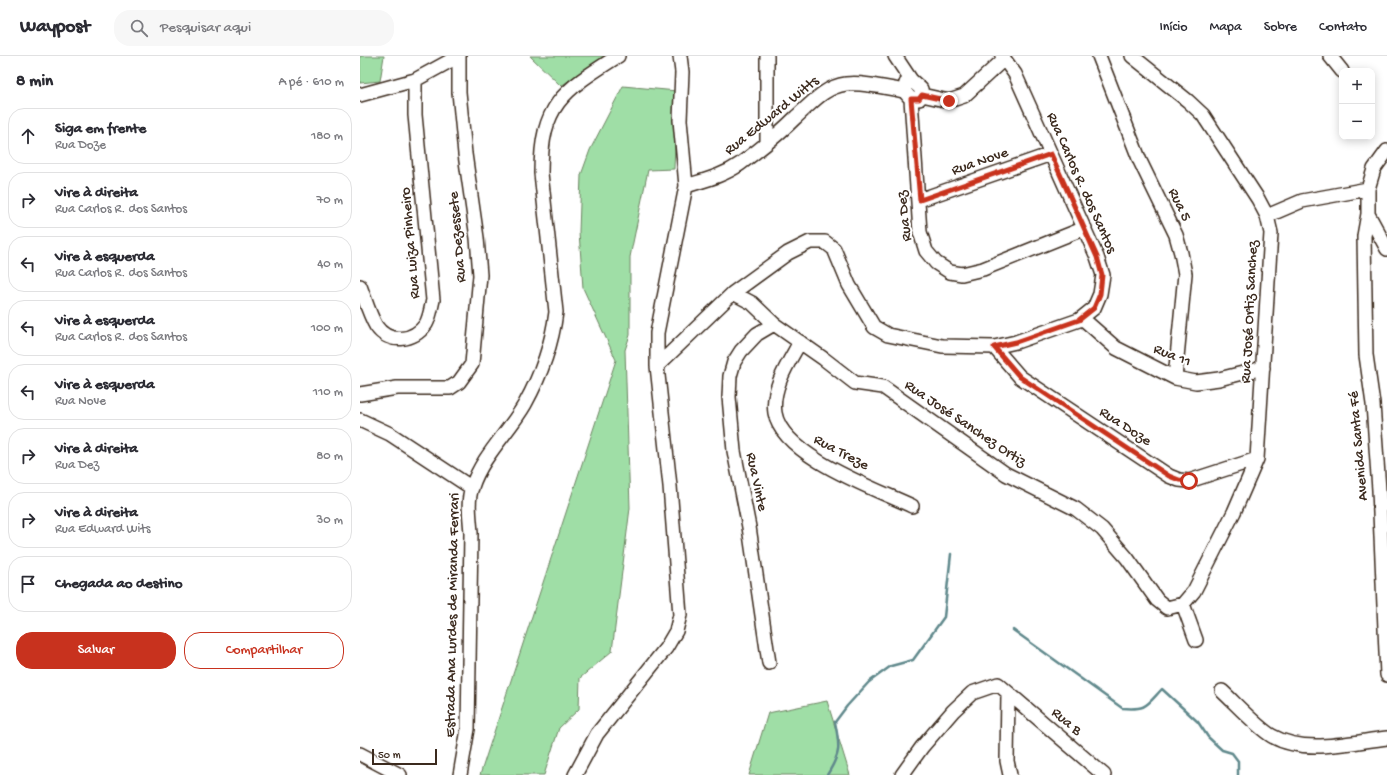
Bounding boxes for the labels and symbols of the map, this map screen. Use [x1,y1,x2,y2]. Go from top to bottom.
street label: Rua Edward Witts [721,72,823,160]
route end [940,92,958,110]
street label: Rua Carlos R. dos Santos [1042,110,1120,257]
street label: Rua Nove [949,144,1011,180]
street label: Rua 5 [1163,185,1195,225]
street label: Rua Luiza Pinheiro [397,186,425,300]
street label: Rua Dez [893,189,917,242]
street label: Rua Dezessete [445,190,471,283]
street label: Rua José Ortiz Sanchez [1237,240,1263,384]
street label: Rua 11 [1151,340,1193,372]
street label: Rua José Sanchez Ortiz [901,377,1030,472]
street label: Avenida Santa Fé [1345,390,1373,502]
street label: Rua Doze [1095,403,1155,451]
street label: Rua Treze [810,431,872,475]
street label: Rua Vinte [741,451,771,513]
route start [1180,472,1198,490]
street label: Estrada Ana Lurdes de Miranda Ferrari [442,493,464,737]
street label: Rua B [1047,704,1085,740]
scale bar [372,747,437,766]

